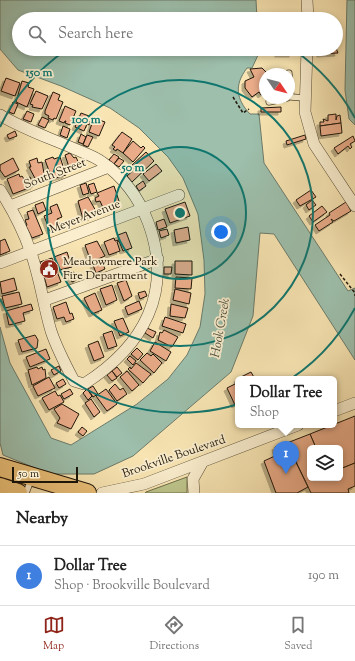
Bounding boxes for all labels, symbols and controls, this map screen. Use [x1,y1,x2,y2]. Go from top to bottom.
search box [12,12,343,56]
icon: search [26,23,48,45]
text: Search here [58,24,133,45]
text: 150 m [24,64,53,82]
north arrow [259,68,295,104]
text: 100 m [70,111,101,129]
street label: South Street [21,154,89,194]
text: 50 m [121,159,145,177]
street label: Meyer Avenue [47,195,123,239]
centre of rings [173,206,187,220]
your location [211,222,231,242]
place label: Meadowmere Park Fire Department [63,253,158,285]
public building icon: Meadowmere Park Fire Department [38,258,60,280]
water label: Hook Creek [207,297,235,359]
popup [235,376,337,428]
text: Dollar Tree [250,383,322,404]
text: Shop [250,404,279,422]
street label: Brookville Boulevard [120,431,228,483]
pin: 1 [273,441,299,474]
map controls [307,445,343,481]
button: layers [307,445,343,481]
scale bar [12,465,78,484]
text: 50 m [18,466,39,482]
text: Nearby [16,507,68,531]
text: Dollar Tree [54,556,127,577]
text: 1 [27,567,31,585]
text: 190 m [308,567,339,585]
text: Shop · Brookville Boulevard [54,577,210,595]
tab: Map [43,614,65,654]
tab: Directions [150,614,199,654]
tab: Saved [284,614,312,654]

